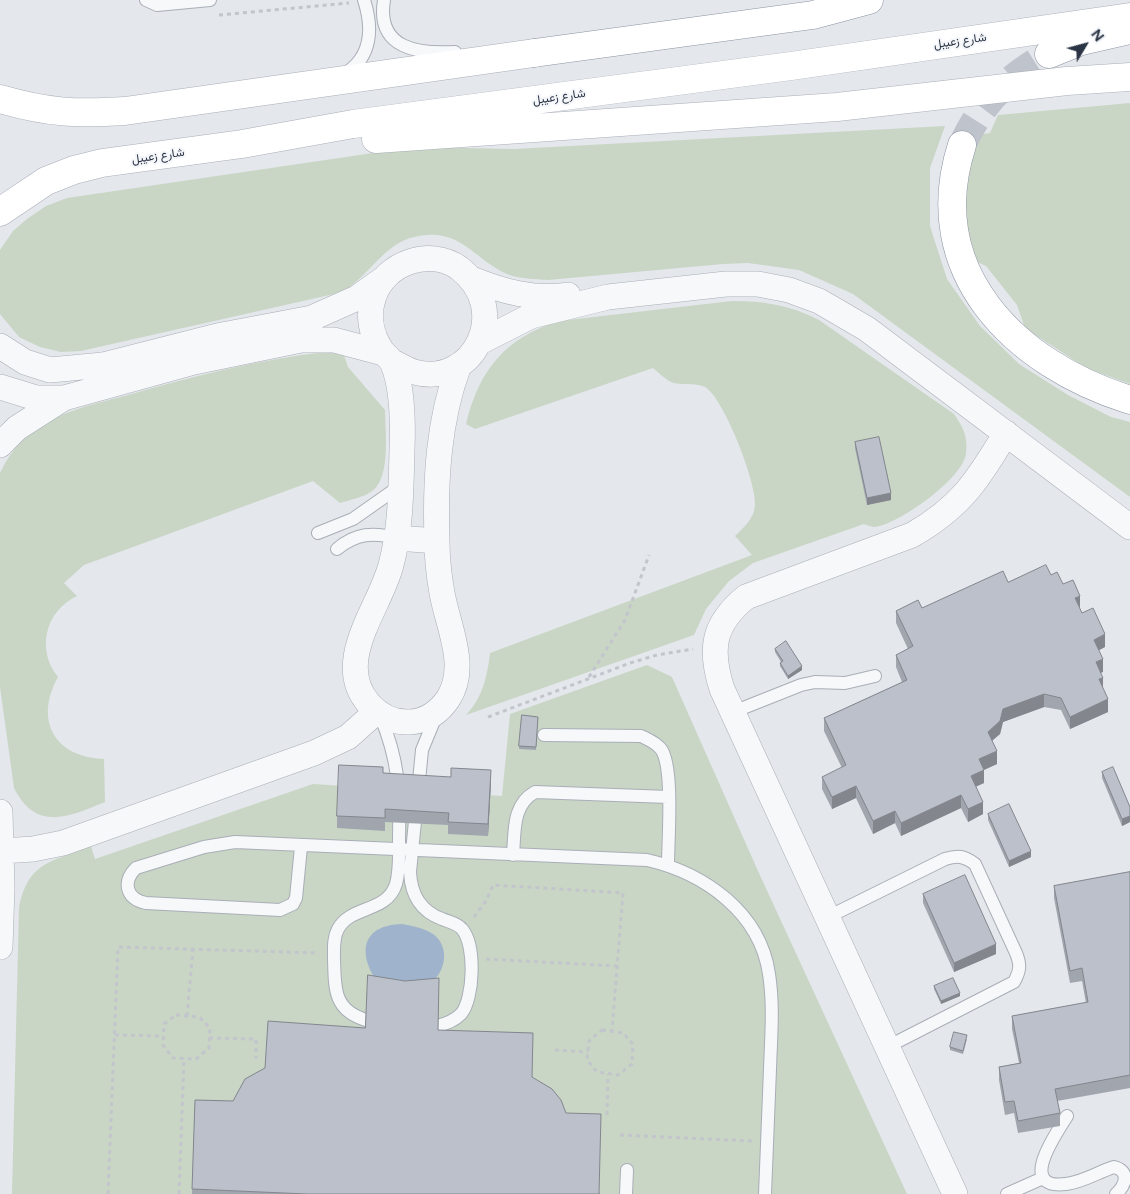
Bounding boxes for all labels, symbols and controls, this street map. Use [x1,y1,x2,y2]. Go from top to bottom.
north arrow [1060,20,1110,70]
text: N [1087,26,1107,45]
street label: شارع زعيبل [933,30,987,52]
street label: شارع زعيبل [532,86,586,108]
street label: شارع زعيبل [131,145,185,167]

